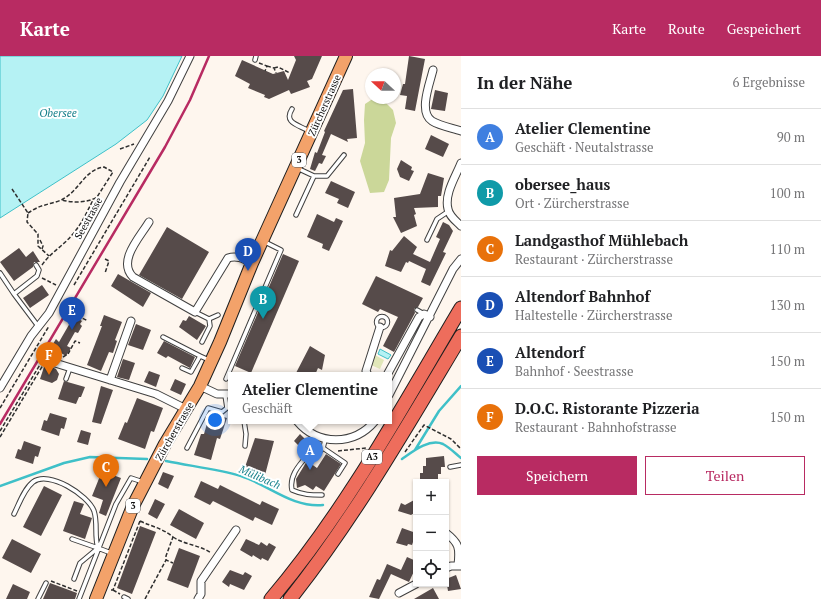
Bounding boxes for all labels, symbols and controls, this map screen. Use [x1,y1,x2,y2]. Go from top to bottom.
text: Karte [20,16,70,41]
text: Karte [612,19,646,38]
text: Route [668,19,705,38]
text: Gespeichert [727,19,801,38]
north arrow [365,68,401,104]
text: In der Nähe [477,71,572,94]
street label: Zürcherstrasse [305,73,344,138]
text: 6 Ergebnisse [732,73,805,91]
water label: Obersee [39,106,77,120]
text: Atelier Clementine [515,118,651,138]
text: A [485,128,495,146]
text: 90 m [777,128,805,146]
text: Geschäft · Neutalstrasse [515,138,654,156]
road number: 3 [292,153,306,167]
text: obersee_haus [515,174,610,194]
text: B [486,184,494,202]
text: 100 m [770,184,805,202]
text: Ort · Zürcherstrasse [515,194,629,212]
street label: Seestrasse [72,195,105,242]
text: Landgasthof Mühlebach [515,230,688,250]
pin: D [235,238,261,271]
text: C [486,240,494,258]
text: 110 m [770,240,805,258]
text: Restaurant · Zürcherstrasse [515,250,673,268]
pin: B [250,286,276,319]
text: Altendorf Bahnhof [515,286,650,306]
text: D [485,296,495,314]
text: 130 m [770,296,805,314]
pin: E [59,297,85,330]
text: Haltestelle · Zürcherstrasse [515,306,673,324]
pin: F [36,342,62,375]
text: Altendorf [515,342,585,362]
text: E [486,352,494,370]
text: 150 m [770,352,805,370]
text: Bahnhof · Seestrasse [515,362,633,380]
popup [228,372,392,424]
text: Atelier Clementine [242,379,378,399]
text: D.O.C. Ristorante Pizzeria [515,398,700,418]
text: Geschäft [242,399,293,417]
street label: Zürcherstrasse [152,400,196,463]
text: F [486,408,494,426]
text: 150 m [770,408,805,426]
your location [205,410,225,430]
text: Restaurant · Bahnhofstrasse [515,418,677,436]
pin: A [297,437,323,470]
road number: A3 [362,450,382,464]
pin: C [93,454,119,487]
button: Speichern [477,456,637,495]
button: Teilen [645,456,805,495]
water label: Mülibach [236,462,283,492]
map controls [413,479,449,587]
button: + [413,479,449,515]
road number: 3 [126,499,140,513]
button: − [413,515,449,551]
button: locate [413,551,449,587]

